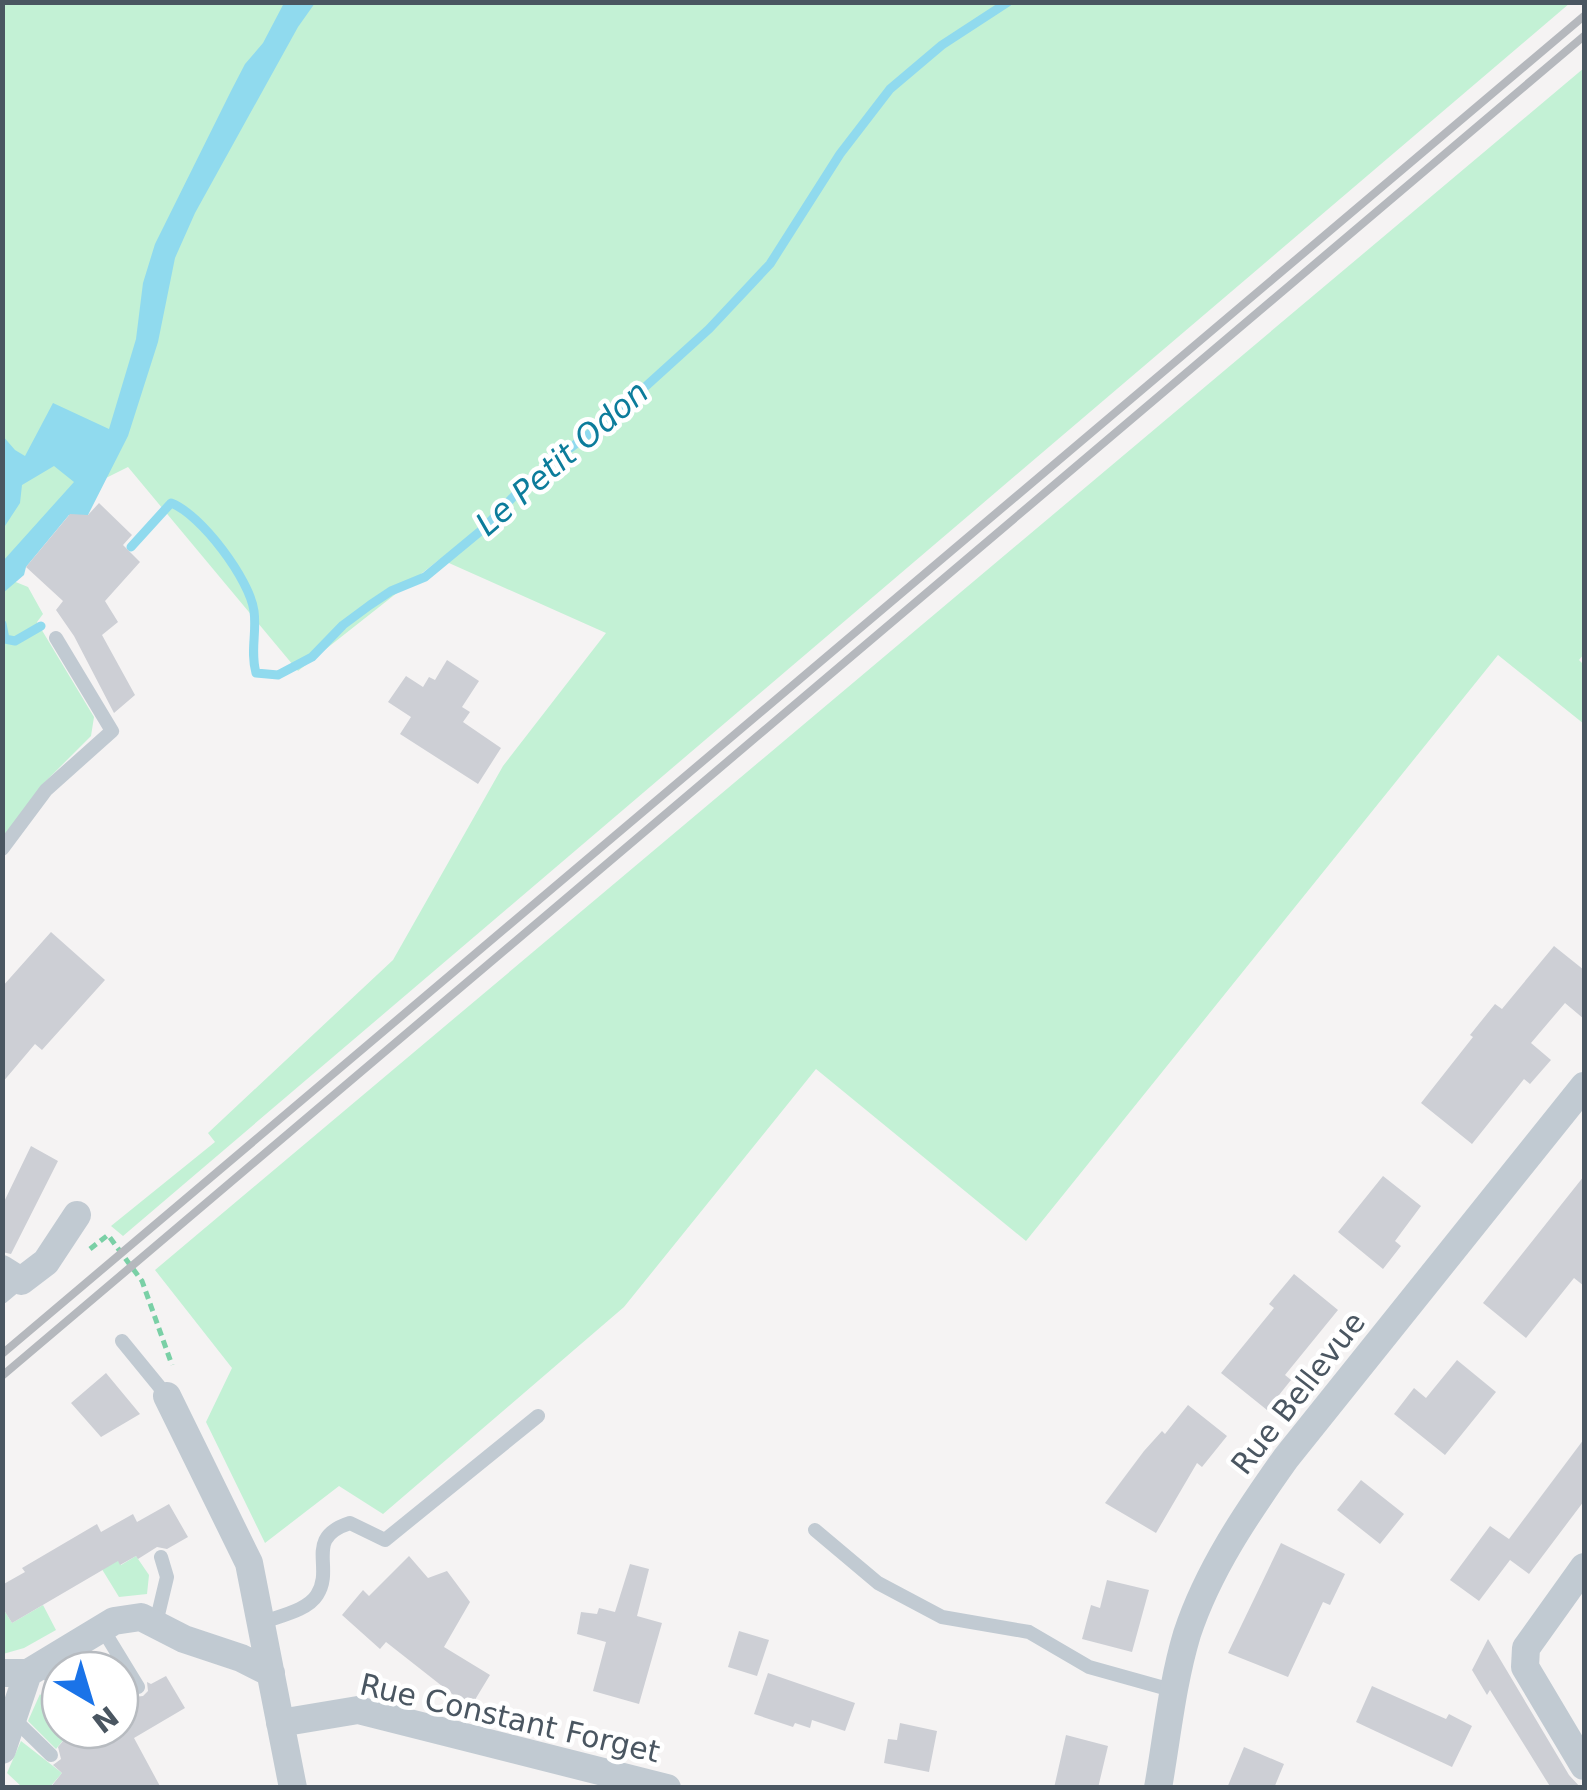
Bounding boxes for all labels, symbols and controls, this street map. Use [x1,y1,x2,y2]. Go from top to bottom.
water label: Le Petit Odon [468,373,656,543]
street label: Rue Bellevue [1224,1305,1372,1481]
north arrow [40,1650,140,1750]
street label: Rue Constant Forget [357,1666,663,1770]
text: N [86,1699,124,1740]

